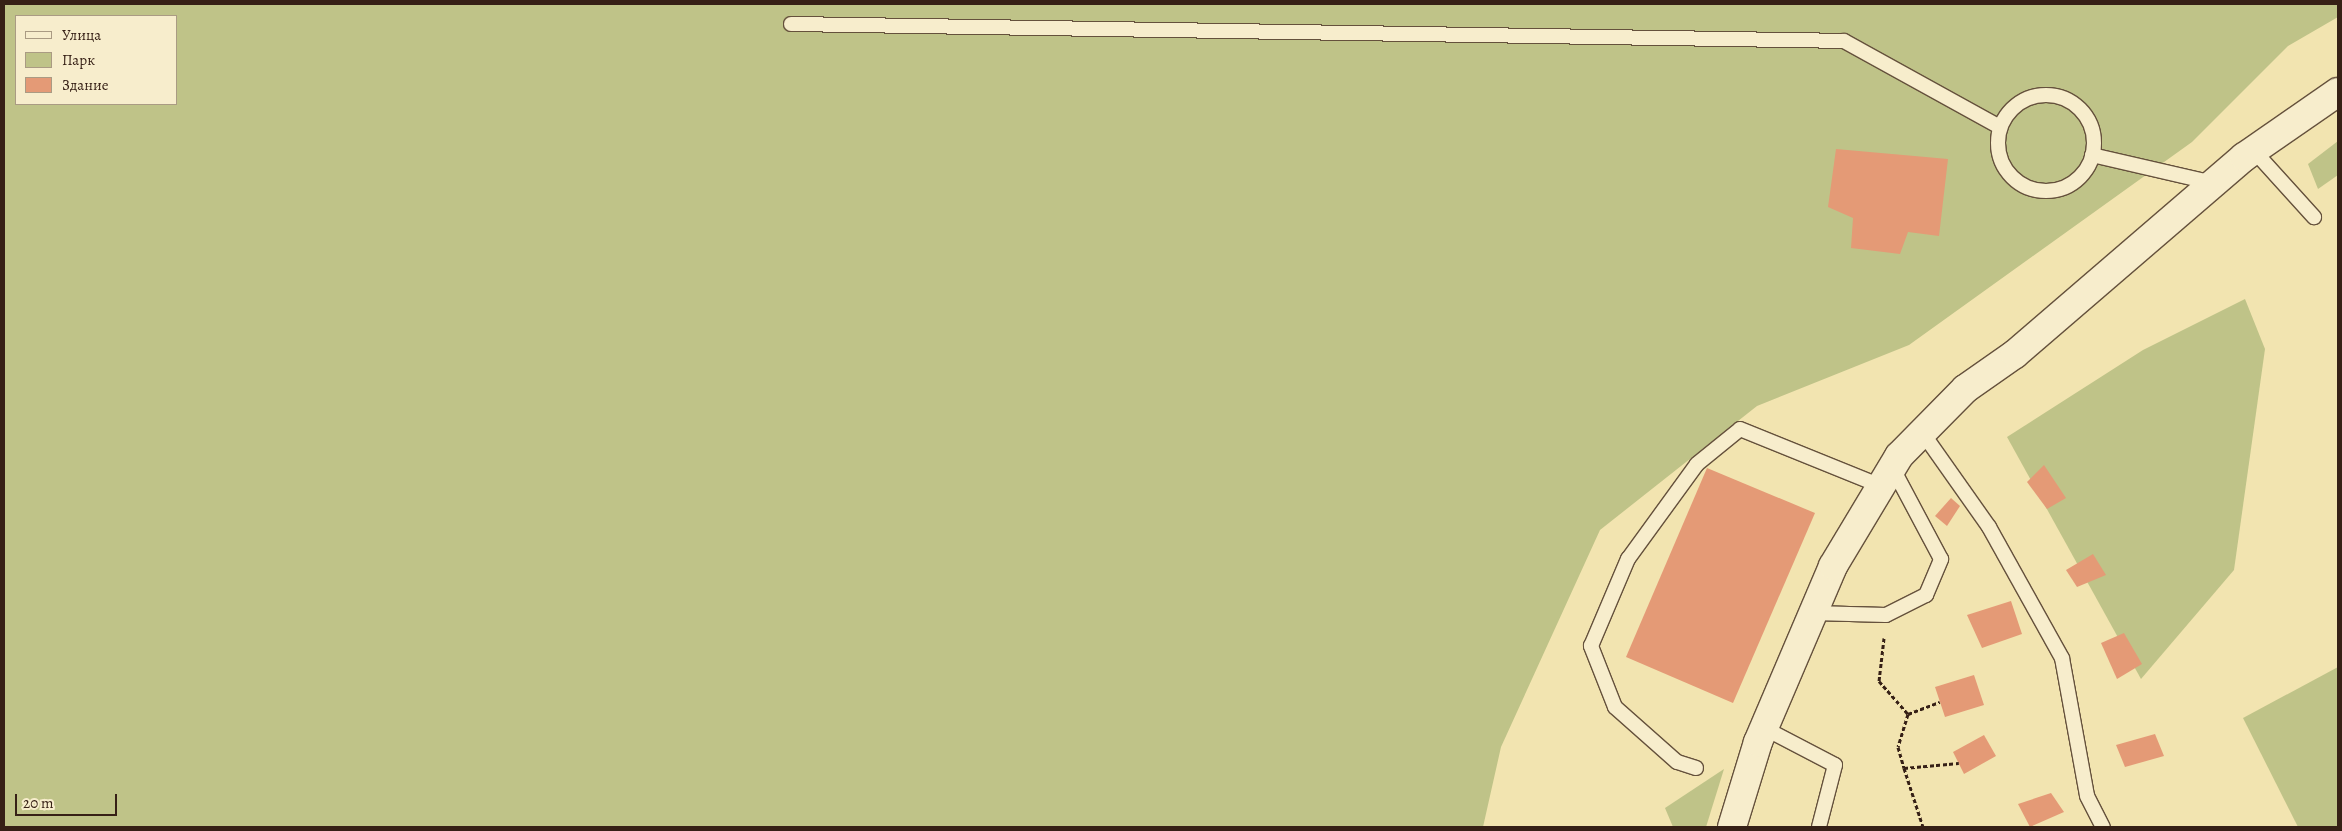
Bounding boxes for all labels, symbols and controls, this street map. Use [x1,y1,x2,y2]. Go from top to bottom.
legend [15,15,178,105]
text: Улица [62,25,101,45]
text: Парк [62,50,95,70]
text: Здание [62,75,109,95]
scale bar [18,784,120,816]
text: 20 m [23,793,54,813]

